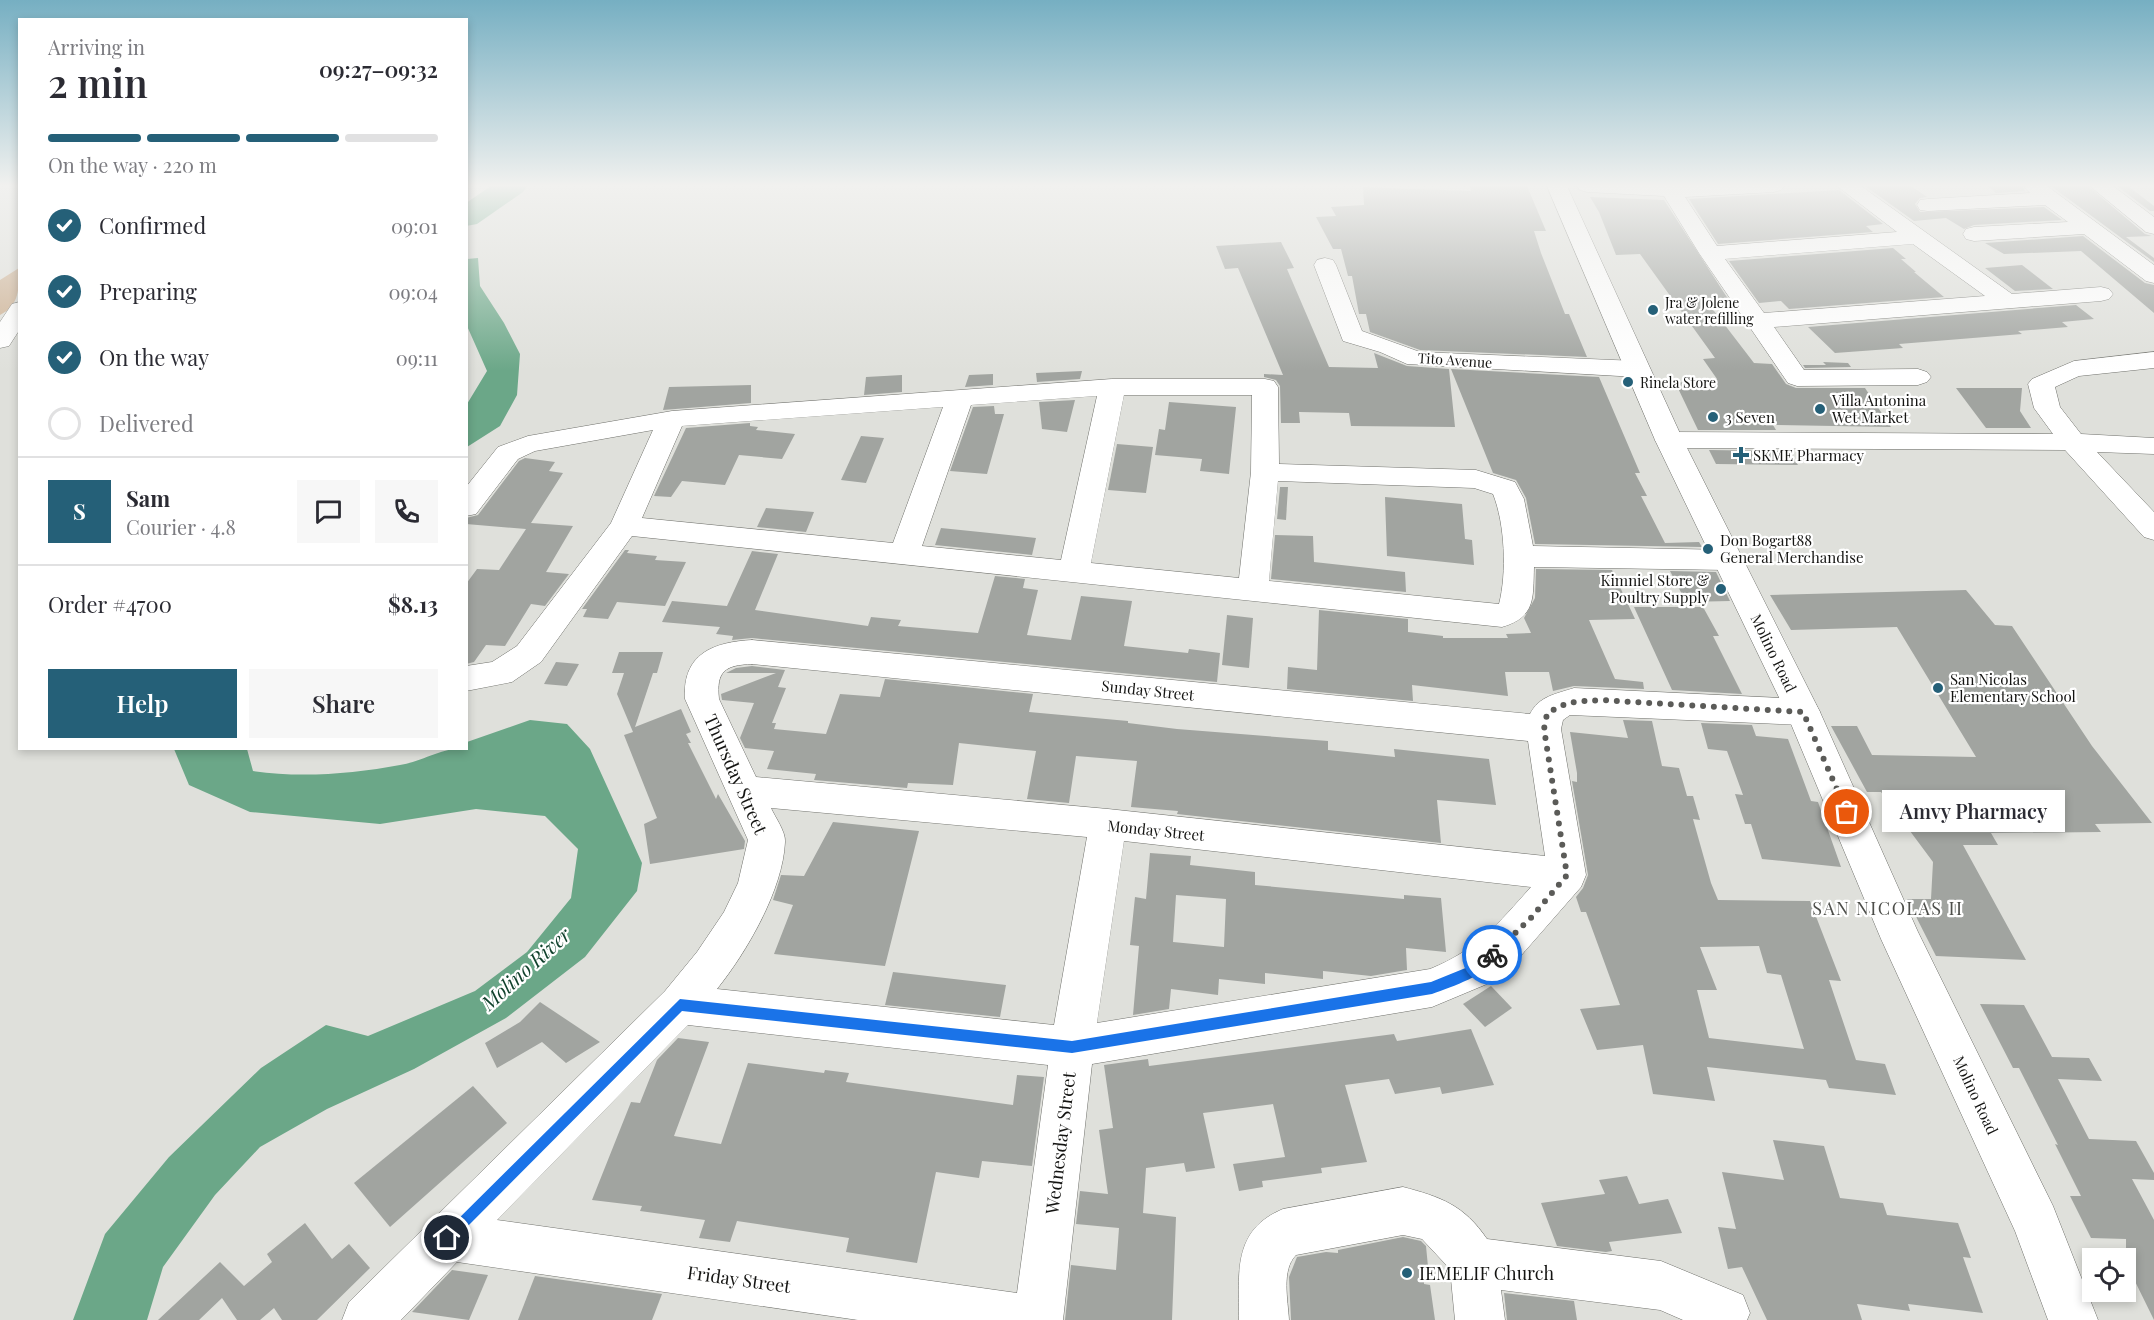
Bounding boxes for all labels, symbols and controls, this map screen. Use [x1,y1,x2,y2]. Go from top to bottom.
text: Arriving in [48,33,145,60]
text: 09:27–09:32 [319,54,438,84]
text: 2 min [48,56,148,108]
text: On the way · 220 m [48,151,217,178]
icon: check [48,209,81,242]
text: Confirmed [99,210,206,240]
text: 09:01 [391,212,438,239]
icon: check [48,275,81,308]
text: Preparing [99,276,197,306]
text: 09:04 [389,278,438,305]
place label: Jra & Jolene water refilling [1664,293,1754,328]
marker: Jra & Jolene water refilling [1646,303,1660,317]
icon: check [48,341,81,374]
text: On the way [99,342,209,372]
text: 09:11 [396,344,438,371]
street label: Tito Avenue [1417,348,1493,372]
place label: Rinela Store [1640,373,1716,392]
marker: Rinela Store [1621,375,1635,389]
place label: Villa Antonina Wet Market [1831,390,1927,427]
marker: Villa Antonina Wet Market [1813,402,1827,416]
place label: 3 Seven [1725,407,1775,427]
text: Delivered [99,408,194,438]
marker: 3 Seven [1706,410,1720,424]
place label: SKME Pharmacy [1753,445,1865,465]
marker: SKME Pharmacy [1734,448,1748,462]
button: chat [297,480,360,543]
button: phone [375,480,438,543]
text: Sam [126,483,170,513]
text: S [73,496,86,526]
text: Courier · 4.8 [126,513,236,540]
place label: Don Bogart88 General Merchandise [1720,530,1864,567]
marker: Don Bogart88 General Merchandise [1701,542,1715,556]
place label: Kimniel Store & Poultry Supply [1601,570,1709,607]
marker: Kimniel Store & Poultry Supply [1714,582,1728,596]
text: Order #4700 [48,589,172,619]
text: $8.13 [388,589,438,619]
street label: Molino Road [1746,611,1802,696]
button: Help [48,669,237,738]
button: Share [249,669,438,738]
place label: San Nicolas Elementary School [1950,669,2076,706]
street label: Sunday Street [1101,675,1196,705]
marker: San Nicolas Elementary School [1931,681,1945,695]
street label: Thursday Street [699,710,773,838]
pin [1821,786,1872,837]
callout: Amvy Pharmacy [1883,791,2066,833]
icon: bag [1830,795,1863,828]
text: Amvy Pharmacy [1900,797,2047,824]
street label: Monday Street [1107,815,1206,845]
district label: SAN NICOLAS II [1812,896,1964,920]
water label: Molino River [474,920,577,1016]
courier [1462,925,1522,985]
icon: bike [1476,939,1509,972]
street label: Molino Road [1949,1052,2003,1138]
street label: Wednesday Street [1039,1070,1081,1217]
pin [421,1212,472,1263]
icon: home [430,1221,463,1254]
map controls [2082,1248,2136,1302]
button: locate [2082,1248,2136,1302]
street label: Friday Street [686,1260,793,1298]
place label: IEMELIF Church [1419,1261,1555,1285]
marker: IEMELIF Church [1400,1266,1414,1280]

